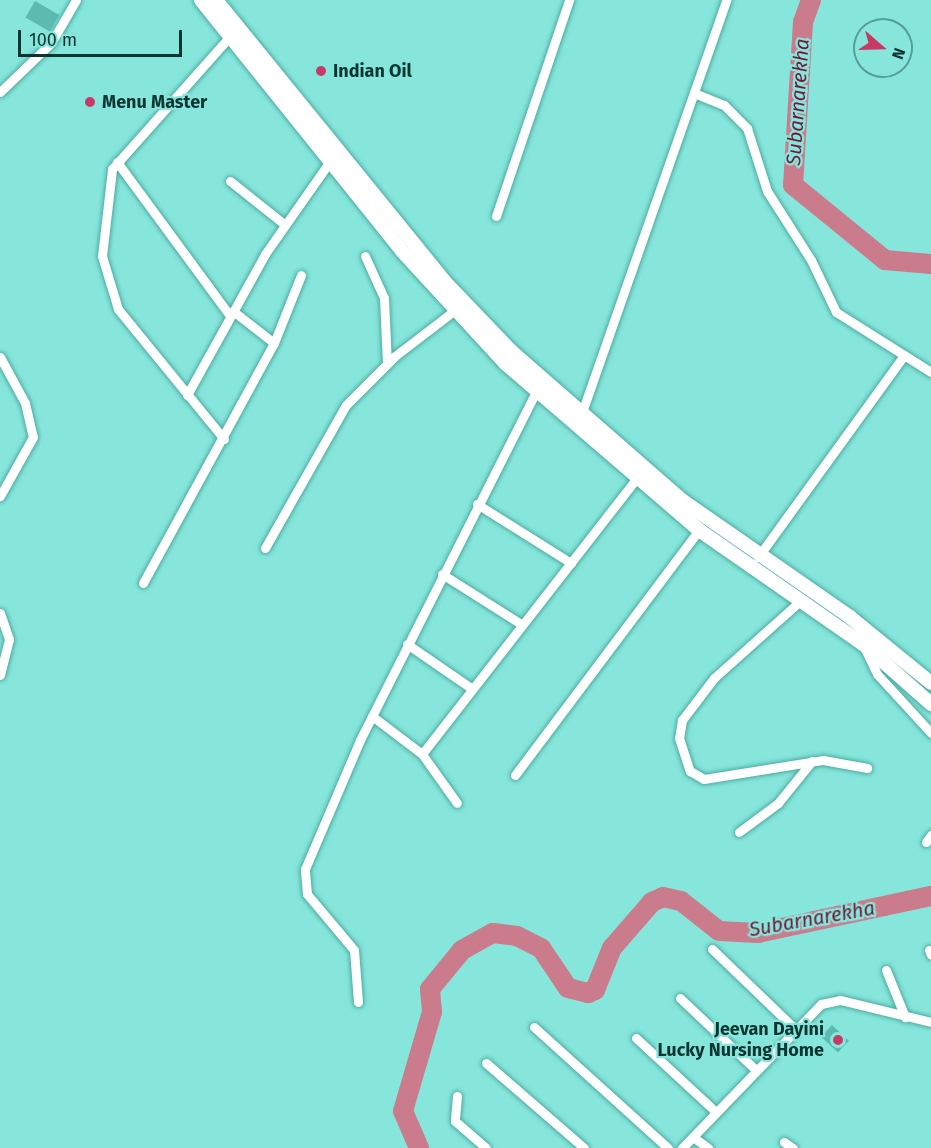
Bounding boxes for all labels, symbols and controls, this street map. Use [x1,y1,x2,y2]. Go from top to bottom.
scale bar [21,18,184,56]
north arrow [853,18,913,78]
text: 100 m [29,29,77,51]
water label: Subarnarekha [782,38,814,166]
text: N [888,45,909,62]
place label: Indian Oil [333,60,412,82]
marker: Indian Oil [314,64,328,78]
place label: Menu Master [102,91,207,113]
marker: Menu Master [83,95,97,109]
water label: Subarnarekha [747,896,877,942]
place label: Jeevan Dayini Lucky Nursing Home [657,1019,824,1062]
marker: Jeevan Dayini Lucky Nursing Home [829,1031,847,1049]

